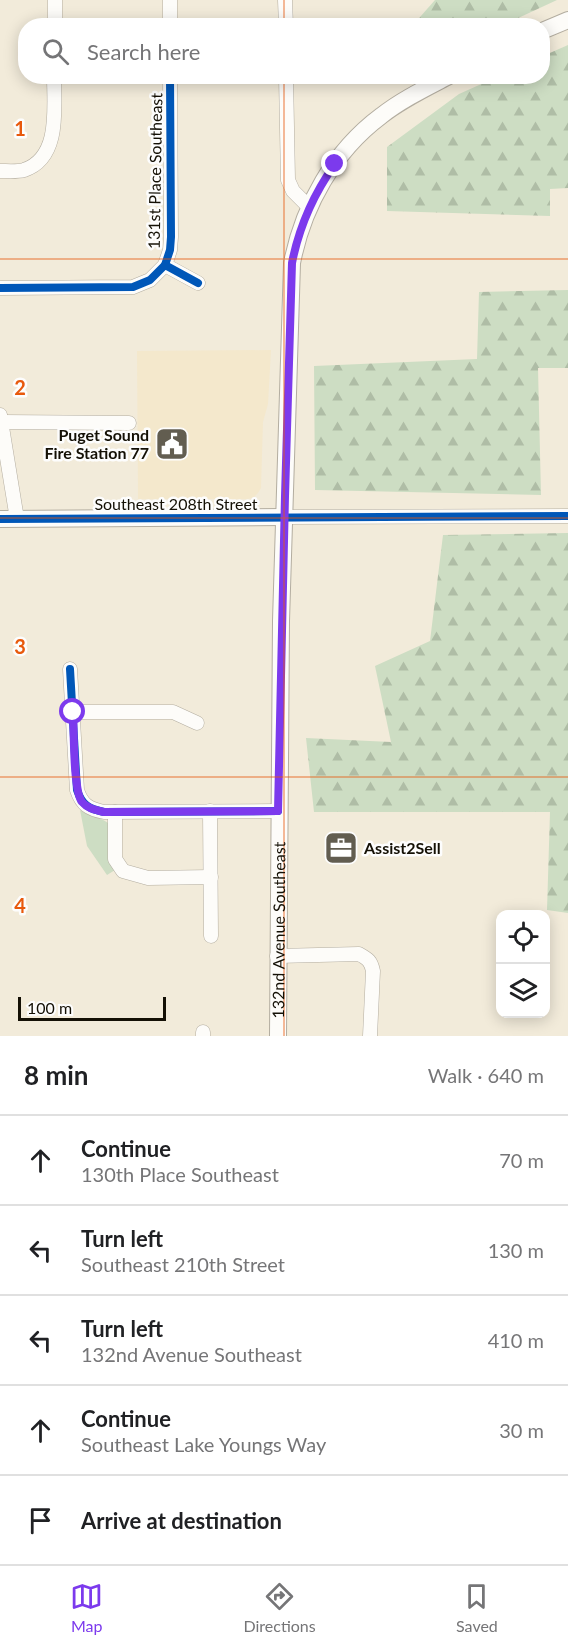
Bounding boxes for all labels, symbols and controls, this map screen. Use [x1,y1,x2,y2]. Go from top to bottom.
search box [18,18,550,84]
icon: search [39,35,72,68]
text: Search here [87,38,200,65]
street label: 131st Place Southeast [144,92,165,249]
text: 1 [14,116,26,140]
route end [321,150,347,176]
text: 2 [14,375,26,399]
place label: Puget Sound Fire Station 77 [44,425,149,462]
public building icon: Puget Sound Fire Station 77 [154,426,190,462]
street label: Southeast 208th Street [94,494,258,513]
text: 3 [14,634,26,658]
route start [59,698,85,724]
office icon: Assist2Sell [323,830,359,866]
place label: Assist2Sell [363,838,441,857]
street label: 132nd Avenue Southeast [268,841,288,1018]
text: 4 [14,893,26,917]
map controls [496,910,550,1018]
button: locate [496,910,550,964]
button: layers [496,964,550,1018]
scale bar [18,994,166,1022]
text: 100 m [27,998,72,1017]
text: 8 min [24,1059,88,1091]
text: Walk · 640 m [428,1063,544,1087]
text: Continue [81,1135,171,1162]
icon: ahead [24,1144,57,1177]
text: 70 m [499,1148,544,1172]
text: 130th Place Southeast [81,1162,279,1186]
text: Turn left [81,1225,163,1252]
icon: left [24,1234,57,1267]
text: 130 m [488,1238,544,1262]
text: Southeast 210th Street [81,1252,285,1276]
text: Turn left [81,1315,163,1342]
icon: left [24,1324,57,1357]
text: 410 m [488,1328,544,1352]
text: 132nd Avenue Southeast [81,1342,302,1366]
text: Continue [81,1405,171,1432]
icon: ahead [24,1414,57,1447]
text: 30 m [499,1418,544,1442]
text: Southeast Lake Youngs Way [81,1432,326,1456]
icon: arrive [24,1504,57,1537]
text: Arrive at destination [81,1507,282,1534]
tab: Map [70,1580,103,1635]
tab: Directions [243,1580,316,1635]
tab: Saved [456,1580,498,1635]

